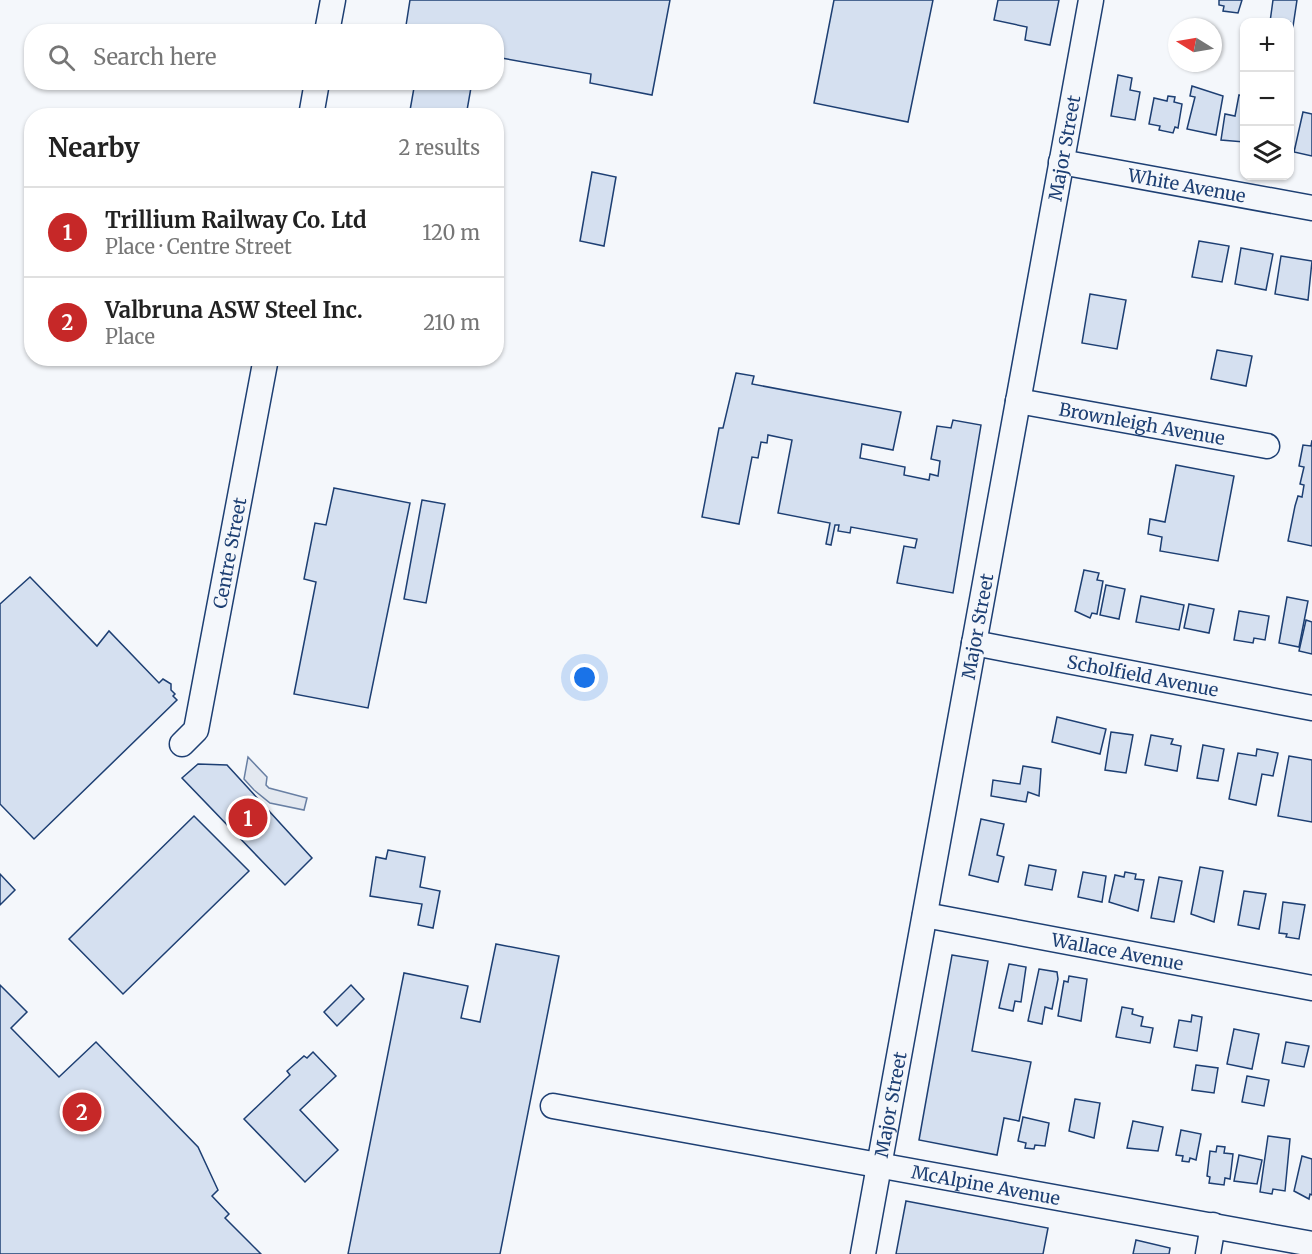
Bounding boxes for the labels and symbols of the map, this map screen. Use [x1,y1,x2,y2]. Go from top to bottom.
north arrow [1168,18,1222,72]
street label: Major Street [1043,93,1085,203]
street label: White Avenue [1125,163,1248,207]
street label: Brownleigh Avenue [1057,397,1227,450]
street label: Centre Street [208,495,251,610]
street label: Major Street [956,572,998,681]
street label: Scholfield Avenue [1065,650,1221,701]
your location [570,663,599,692]
pin: 1 [228,796,268,840]
street label: Wallace Avenue [1049,927,1185,975]
street label: Major Street [869,1050,911,1159]
pin: 2 [62,1090,101,1134]
street label: McAlpine Avenue [910,1160,1062,1210]

